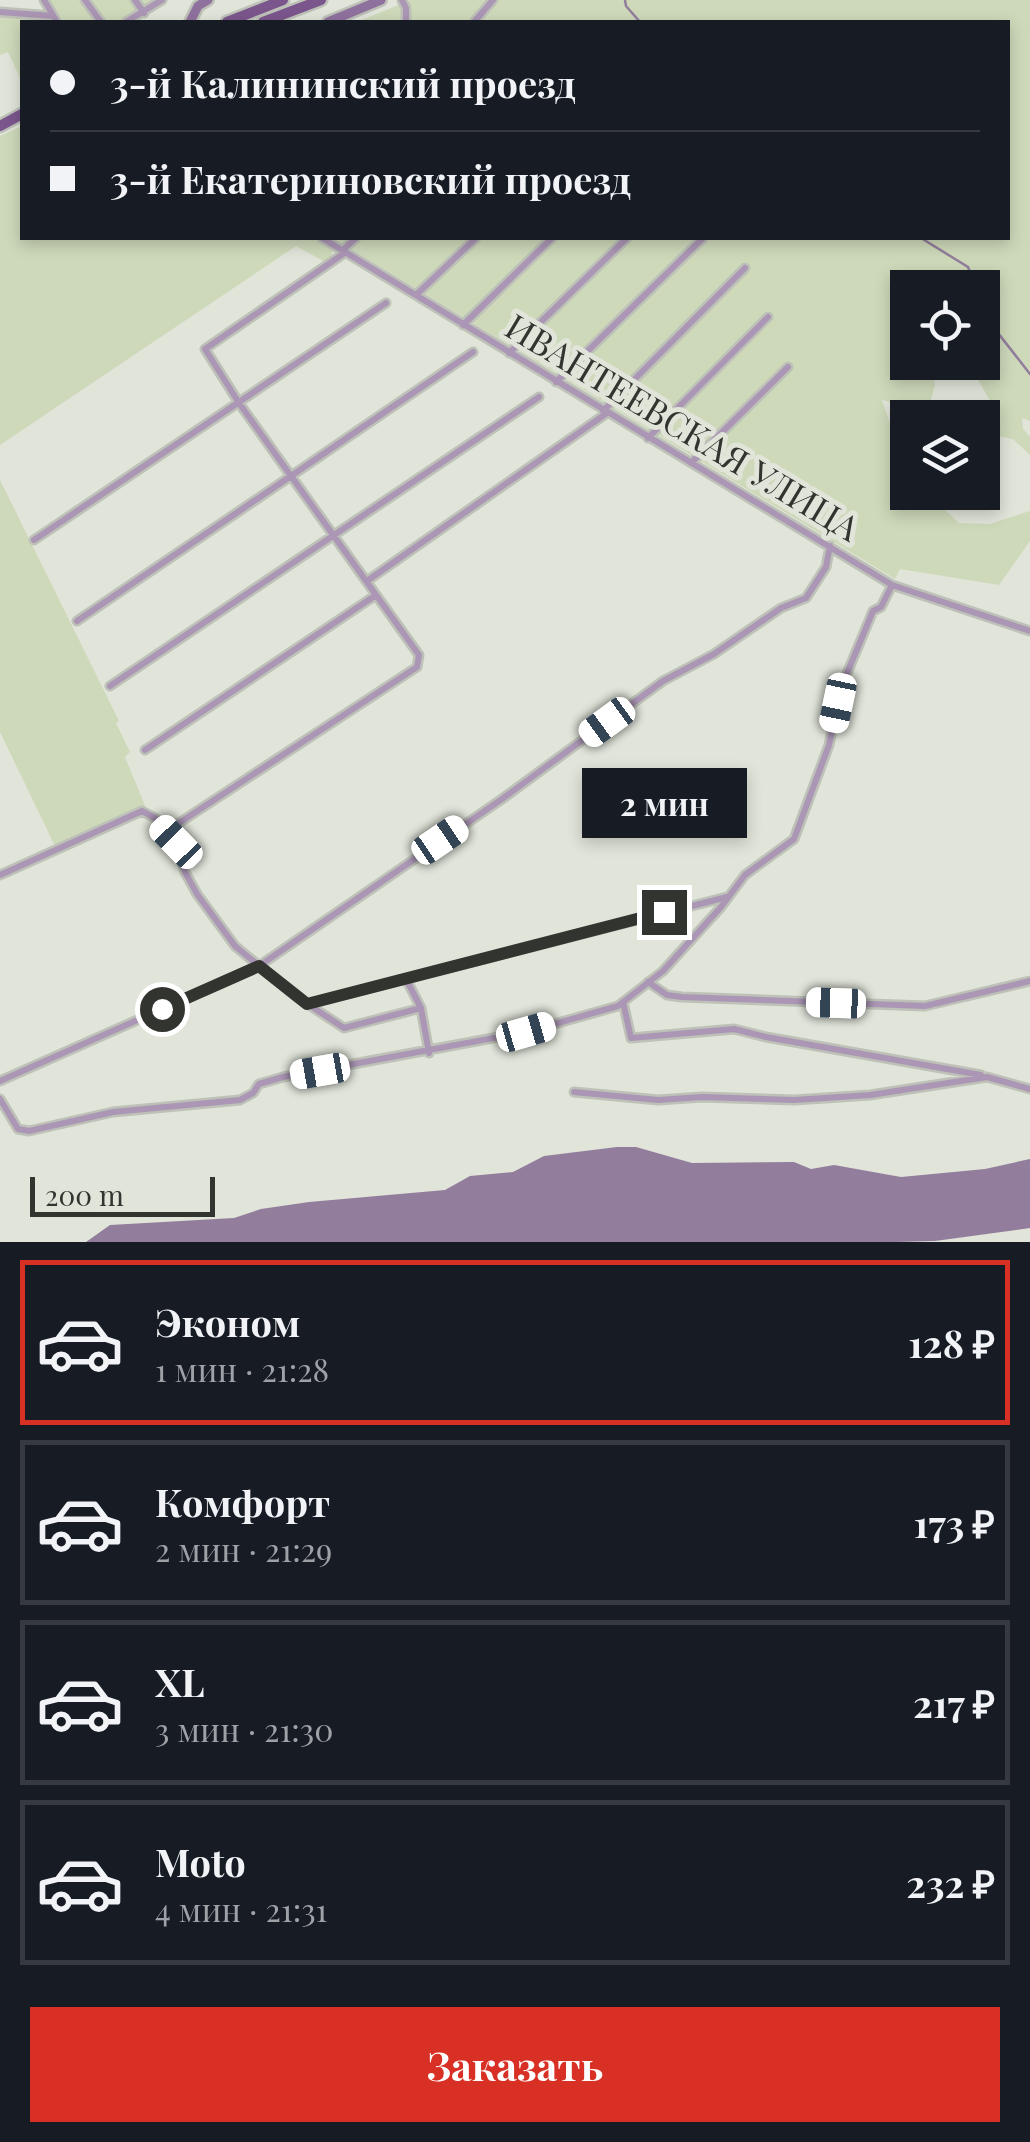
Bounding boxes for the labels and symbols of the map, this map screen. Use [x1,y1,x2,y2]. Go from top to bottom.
street label: ИВАНТЕЕВСКАЯ УЛИЦА [498,301,870,551]
car [817,671,859,735]
car [574,692,640,752]
callout: 2 мин [582,767,746,837]
car [144,810,208,874]
car [407,811,473,869]
route end [642,890,687,935]
route start [140,987,185,1032]
car [805,987,867,1019]
car [493,1009,559,1055]
car [288,1051,352,1091]
scale bar [30,1172,215,1216]

